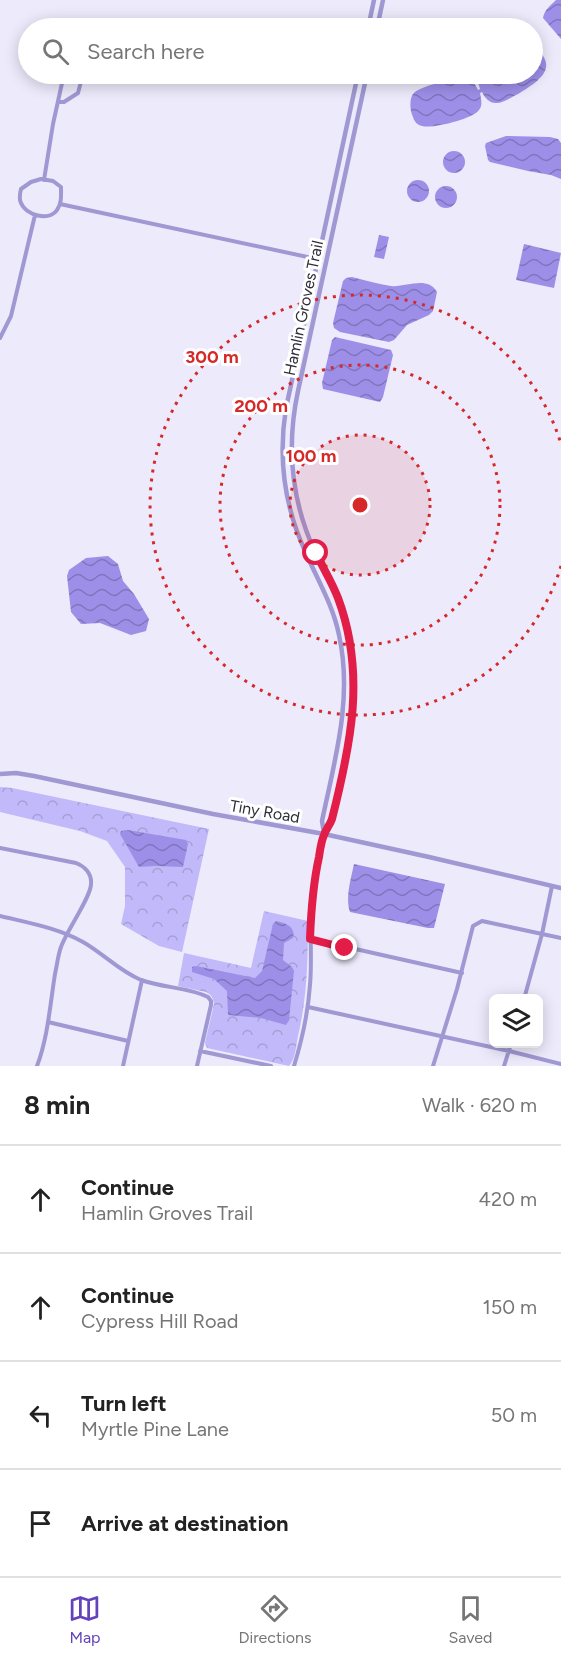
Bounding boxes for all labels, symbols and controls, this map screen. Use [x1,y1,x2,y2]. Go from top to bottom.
search box [18,18,543,84]
icon: search [39,35,72,68]
text: Search here [87,38,205,65]
street label: Hamlin Groves Trail [280,239,327,377]
text: 300 m [185,346,239,368]
text: 200 m [234,395,288,417]
text: 100 m [286,445,336,467]
centre of rings [350,495,370,515]
route start [302,539,328,565]
street label: Tiny Road [229,796,301,827]
route end [331,934,357,960]
map controls [489,994,543,1048]
button: layers [489,994,543,1048]
text: 8 min [24,1089,90,1121]
text: Walk · 620 m [422,1093,537,1117]
text: Continue [81,1174,174,1201]
icon: ahead [24,1183,57,1216]
text: 420 m [479,1187,537,1211]
text: Hamlin Groves Trail [81,1201,253,1225]
text: Continue [81,1282,174,1309]
icon: ahead [24,1291,57,1324]
text: 150 m [482,1295,537,1319]
text: Cypress Hill Road [81,1309,238,1333]
text: Turn left [81,1390,167,1417]
icon: left [24,1399,57,1432]
text: 50 m [491,1403,537,1427]
text: Myrtle Pine Lane [81,1417,229,1441]
icon: arrive [24,1507,57,1540]
text: Arrive at destination [81,1510,289,1537]
tab: Map [68,1592,101,1647]
tab: Directions [238,1592,311,1647]
tab: Saved [448,1592,493,1647]

